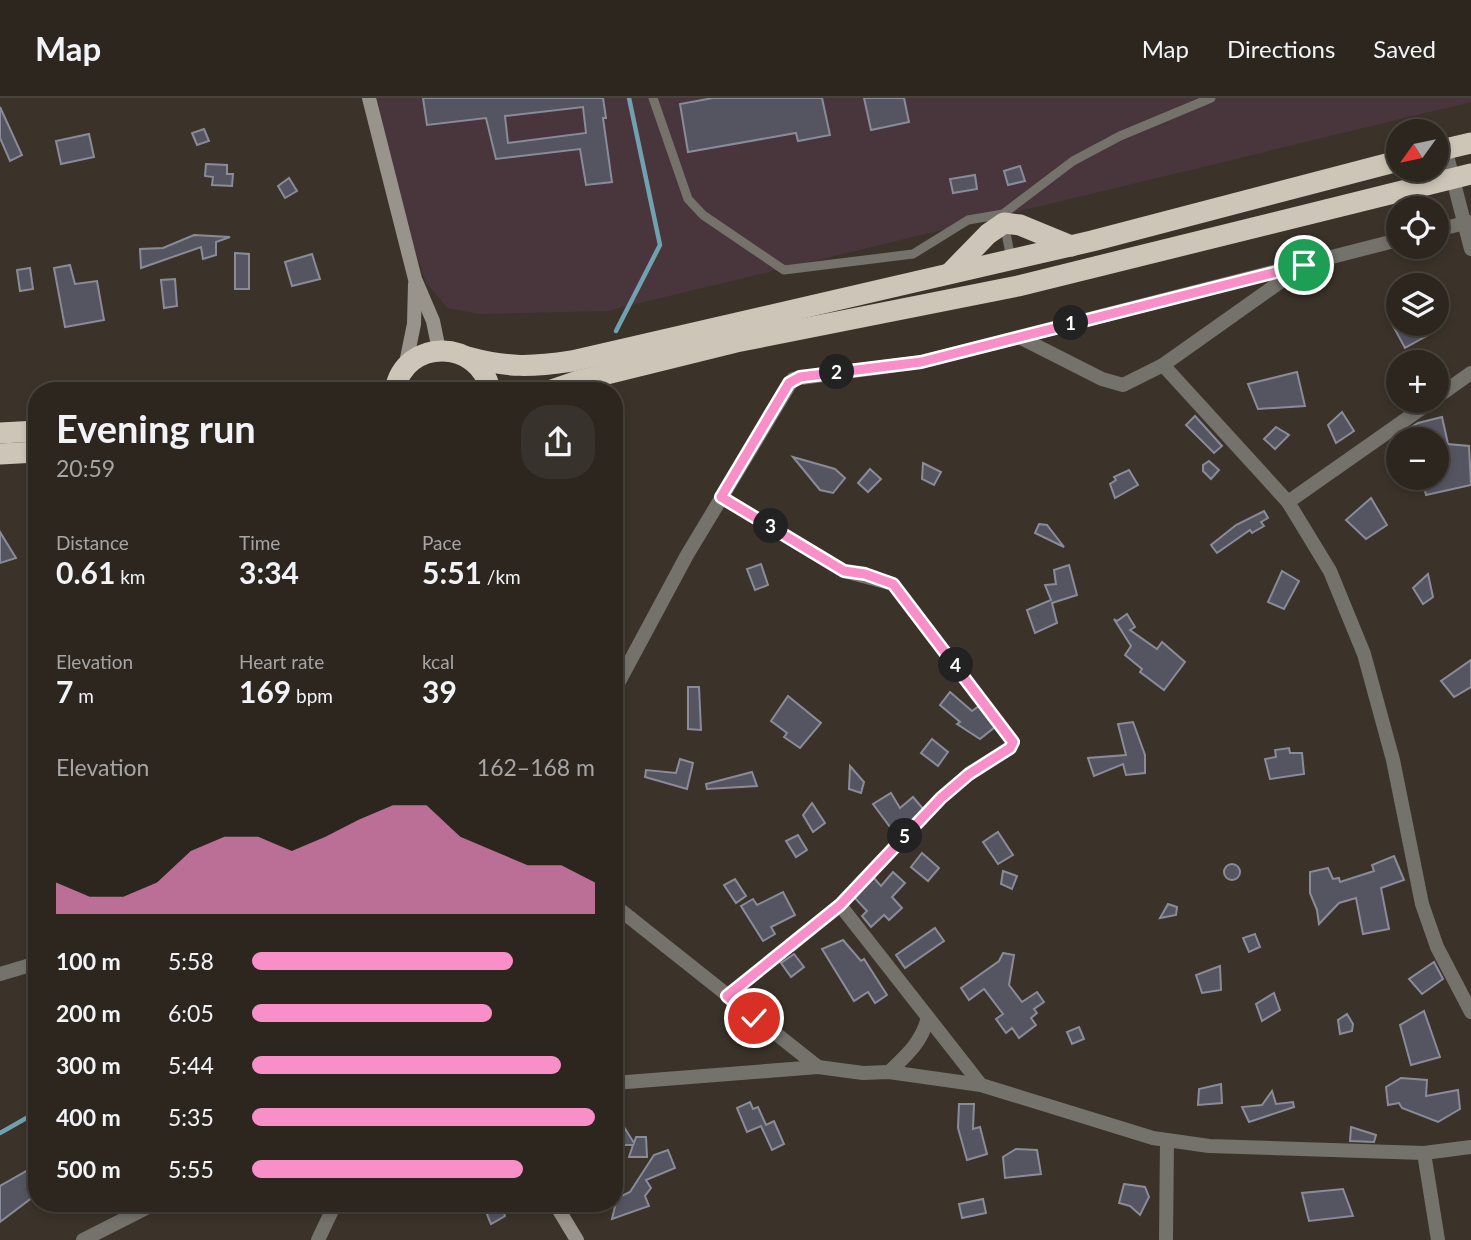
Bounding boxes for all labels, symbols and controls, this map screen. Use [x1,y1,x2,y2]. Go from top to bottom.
text: Map [35,28,101,68]
text: Map [1142,34,1189,63]
text: Directions [1227,34,1335,63]
text: Saved [1373,34,1436,63]
north arrow [1386,119,1449,182]
map controls [1386,119,1449,490]
button: locate [1386,196,1449,259]
pin [1274,235,1334,295]
icon: arrive [1285,246,1323,284]
button: layers [1386,273,1449,336]
pin: 1 [1054,306,1088,341]
text: 1 [1065,311,1076,334]
button: + [1386,350,1449,413]
pin: 2 [820,354,854,390]
text: 2 [831,360,842,383]
text: Evening run [56,405,256,451]
button: share [521,405,595,479]
button: − [1386,427,1449,490]
text: 20:59 [56,454,115,482]
pin: 3 [754,508,788,544]
text: 3 [765,514,776,537]
text: Distance [56,531,129,554]
text: Time [239,531,280,554]
text: Pace [422,531,461,554]
text: 0.61 [56,554,115,590]
text: 3:34 [239,554,299,590]
text: 5:51 [422,554,482,590]
text: km [115,565,145,588]
text: /km [482,565,521,588]
pin: 4 [939,648,974,682]
text: Elevation [56,650,133,673]
text: Heart rate [239,650,324,673]
text: kcal [422,650,454,673]
text: 4 [950,653,961,676]
text: 7 [56,673,73,709]
text: 169 [239,673,291,709]
text: 39 [422,673,457,709]
text: m [73,684,94,707]
text: bpm [291,684,333,707]
text: Elevation [56,753,149,781]
text: 162–168 m [477,753,595,781]
pin: 5 [888,818,922,854]
text: 5 [899,824,910,847]
text: 100 m [56,947,121,975]
text: 5:58 [168,947,214,975]
pin [724,988,784,1048]
text: 200 m [56,999,121,1027]
text: 6:05 [168,999,214,1027]
icon: check [735,999,773,1037]
text: 300 m [56,1051,121,1079]
text: 5:44 [168,1051,214,1079]
text: 400 m [56,1103,121,1131]
text: 5:35 [168,1103,214,1131]
text: 500 m [56,1155,121,1183]
text: 5:55 [168,1155,214,1183]

